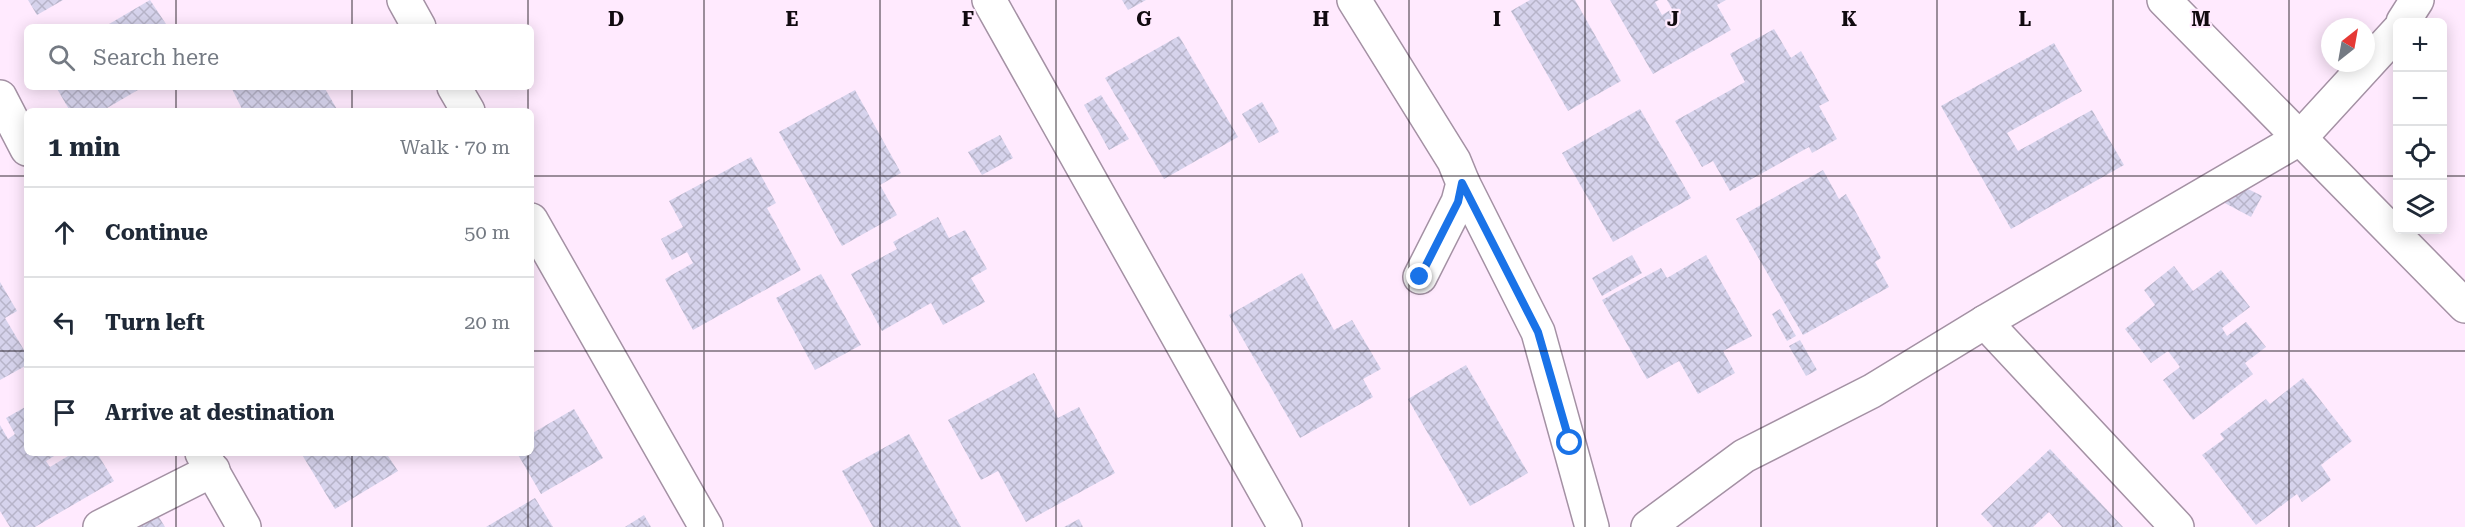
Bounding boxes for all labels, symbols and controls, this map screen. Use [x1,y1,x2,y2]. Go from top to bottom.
text: D [608,7,624,31]
text: E [786,7,799,31]
text: F [962,7,974,31]
text: G [1136,7,1152,31]
text: H [1313,7,1329,31]
text: I [1493,7,1501,31]
text: J [1667,7,1679,31]
text: K [1841,7,1857,31]
text: L [2019,7,2032,31]
text: M [2191,7,2211,31]
north arrow [2321,18,2375,72]
map controls [2393,18,2447,234]
button: + [2393,18,2447,72]
search box [24,24,534,90]
icon: search [45,41,78,74]
text: Search here [93,45,219,70]
button: − [2393,72,2447,126]
button: locate [2393,126,2447,180]
text: 1 min [48,132,120,162]
text: Walk · 70 m [400,135,510,159]
button: layers [2393,180,2447,234]
icon: ahead [48,216,81,249]
text: Continue [105,220,208,245]
text: 50 m [464,220,510,244]
route end [1406,263,1432,289]
icon: left [48,306,81,339]
text: Turn left [105,310,205,335]
text: 20 m [464,310,510,334]
icon: arrive [48,396,81,429]
text: Arrive at destination [105,400,334,425]
route start [1556,429,1582,455]

